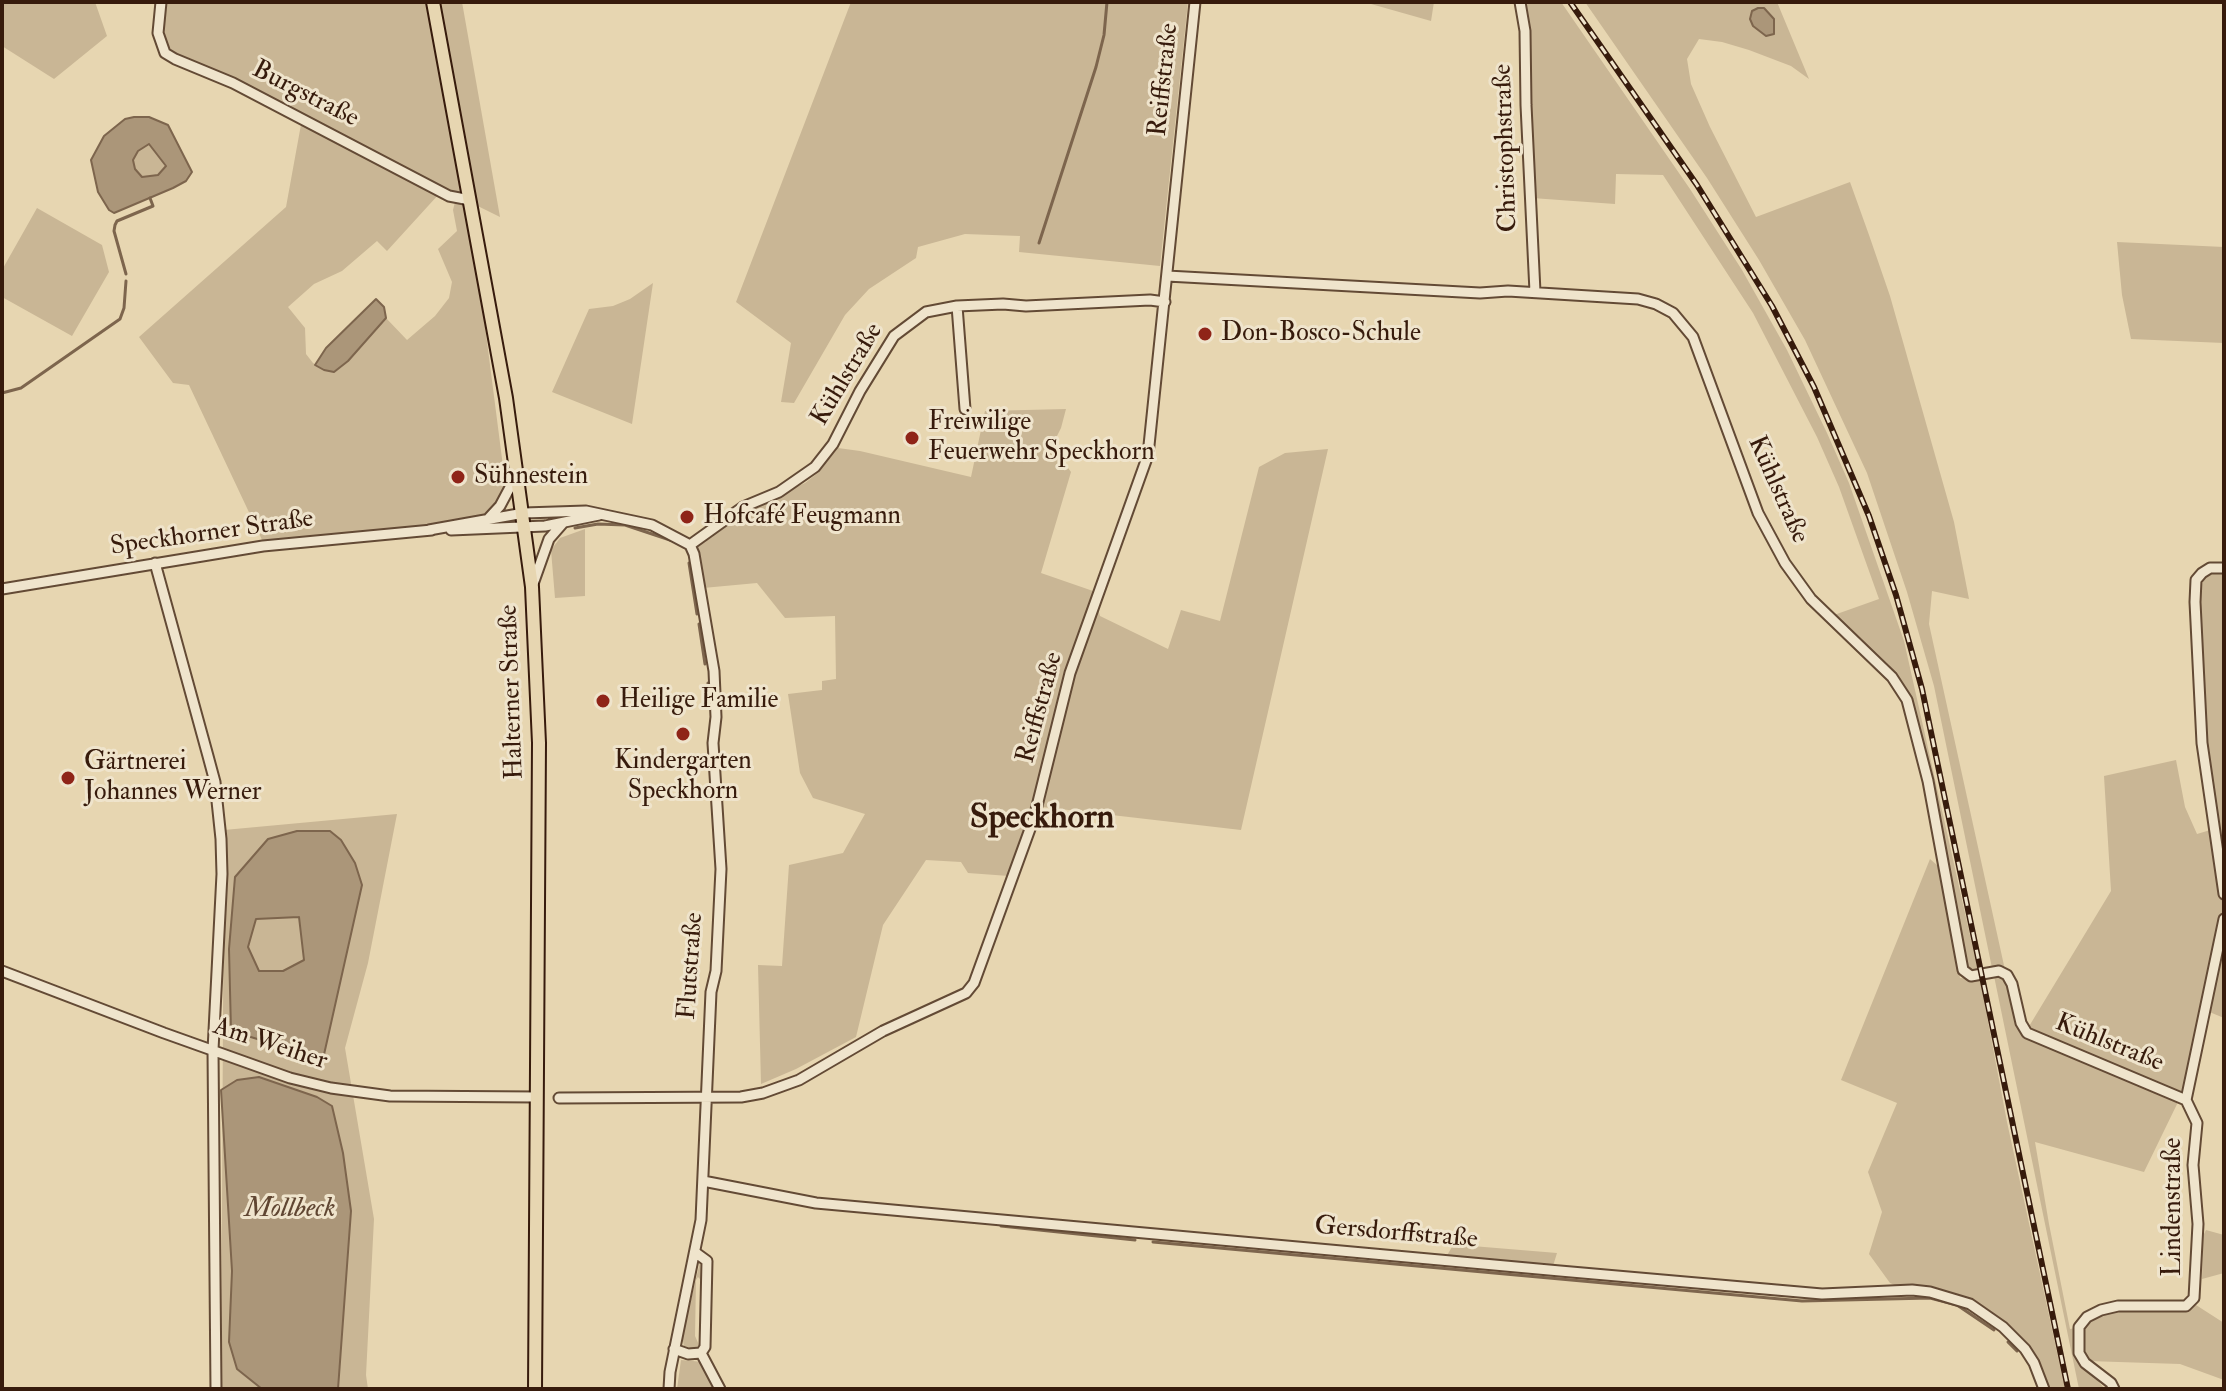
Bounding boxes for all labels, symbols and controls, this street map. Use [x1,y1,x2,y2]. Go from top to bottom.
street label: Reiffstraße [1144,22,1186,138]
street label: Burgstraße [246,55,364,135]
street label: Christophstraße [1488,63,1526,233]
street label: Kühlstraße [805,318,891,432]
place label: Don-Bosco-Schule [1221,318,1421,350]
marker: Don-Bosco-Schule [1196,325,1214,343]
place label: Freiwilige Feuerwehr Speckhorn [928,407,1155,468]
marker: Freiwilige Feuerwehr Speckhorn [903,429,921,447]
street label: Kühlstraße [1740,432,1814,548]
place label: Sühnestein [474,461,588,493]
marker: Sühnestein [449,468,467,486]
place label: Hofcafé Feugmann [703,501,901,533]
street label: Speckhorner Straße [108,504,316,564]
marker: Hofcafé Feugmann [678,508,696,526]
street label: Halterner Straße [494,604,532,780]
street label: Reiffstraße [1011,649,1071,767]
place label: Heilige Familie [619,685,778,717]
marker: Heilige Familie [594,692,612,710]
marker: Kindergarten Speckhorn [674,725,692,743]
place label: Kindergarten Speckhorn [614,746,752,808]
place label: Gärtnerei Johannes Werner [84,747,261,808]
marker: Gärtnerei Johannes Werner [59,769,77,787]
district label: Speckhorn [970,800,1114,840]
street label: Flutstraße [673,911,711,1021]
street label: Kühlstraße [2050,1008,2168,1080]
street label: Am Weiher [209,1012,331,1078]
street label: Lindenstraße [2158,1138,2190,1276]
water label: Mollbeck [244,1193,336,1227]
street label: Gersdorffstraße [1313,1211,1479,1257]

